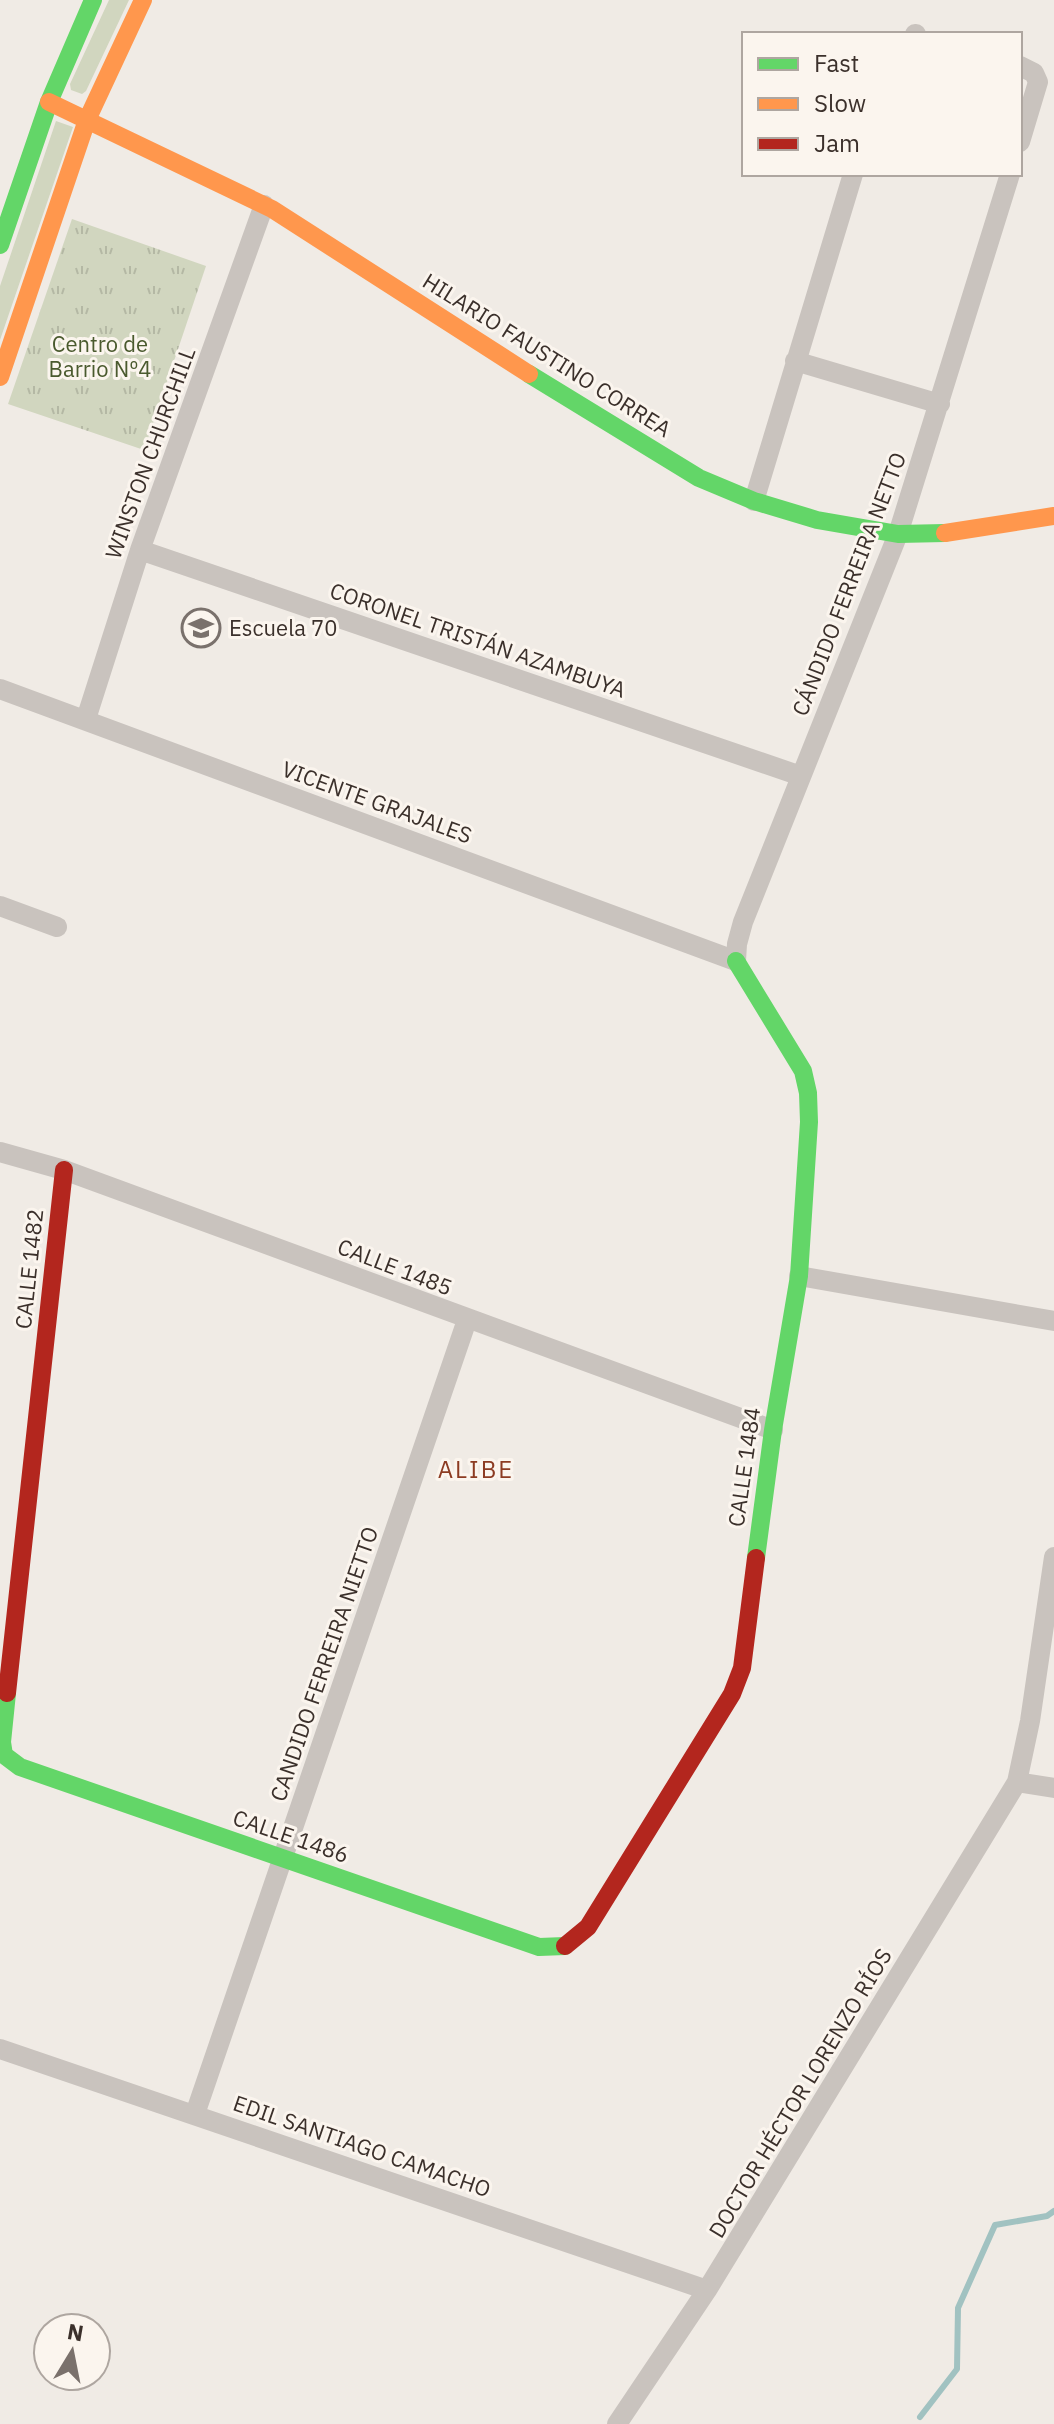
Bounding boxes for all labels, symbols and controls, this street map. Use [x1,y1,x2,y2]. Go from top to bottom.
legend [742,32,1022,176]
text: Fast [814,47,859,79]
text: Slow [814,87,866,119]
text: Jam [814,127,860,159]
street label: HILARIO FAUSTINO CORREA [418,266,677,443]
park label: Centro de Barrio Nº4 [49,329,151,383]
street label: WINSTON CHURCHILL [98,343,201,563]
street label: CÁNDIDO FERREIRA NETTO [785,448,912,720]
street label: CORONEL TRISTÁN AZAMBUYA [326,575,630,704]
school or university icon: Escuela 70 [180,607,222,649]
place label: Escuela 70 [229,613,338,642]
street label: VICENTE GRAJALES [278,754,476,849]
street label: CALLE 1482 [8,1207,49,1330]
street label: CALLE 1485 [334,1231,457,1302]
street label: CALLE 1484 [721,1405,766,1529]
district label: ALIBE [438,1453,514,1485]
street label: CANDIDO FERREIRA NIETTO [263,1523,384,1805]
street label: CALLE 1486 [229,1802,353,1869]
street label: DOCTOR HÉCTOR LORENZO RÍOS [701,1943,898,2243]
street label: EDIL SANTIAGO CAMACHO [230,2088,495,2203]
north arrow [32,2312,112,2392]
text: N [65,2316,86,2347]

